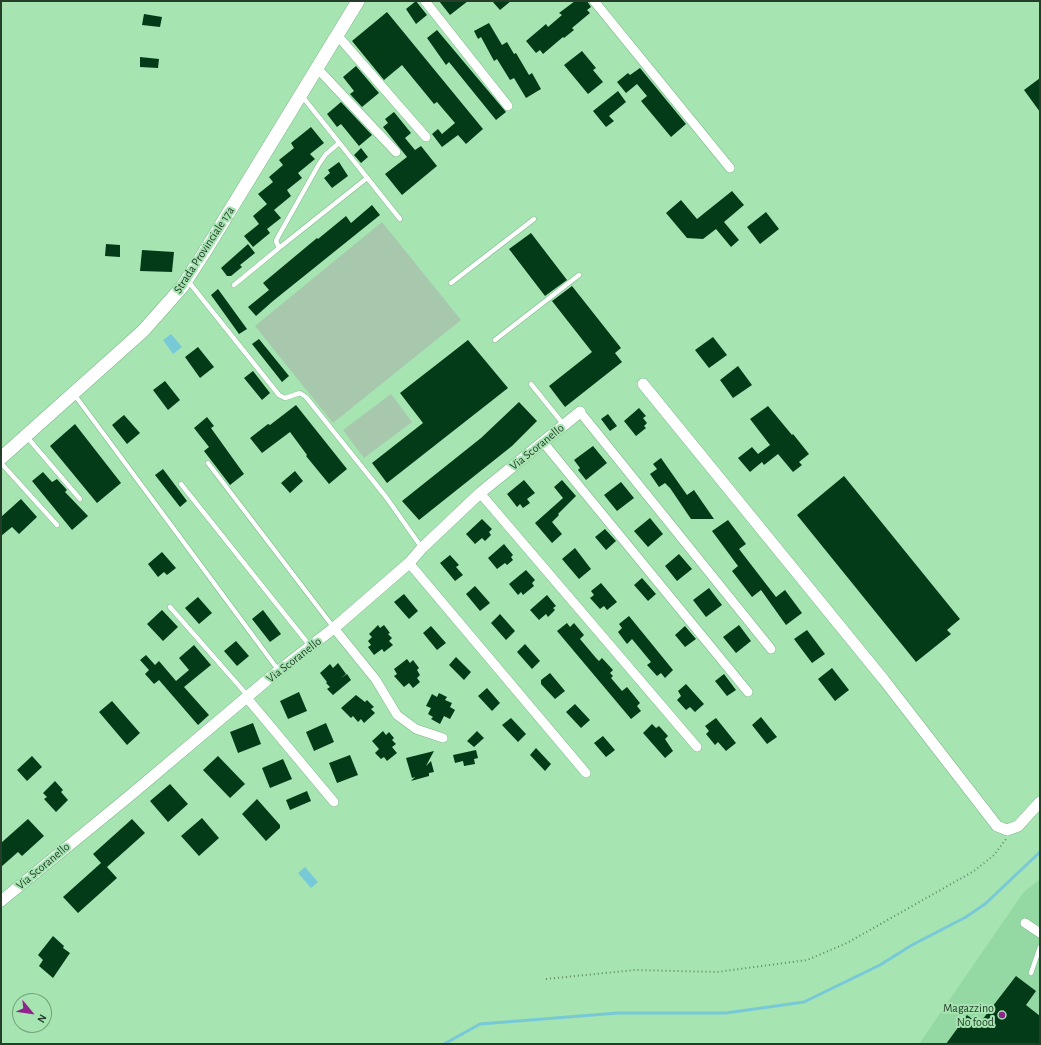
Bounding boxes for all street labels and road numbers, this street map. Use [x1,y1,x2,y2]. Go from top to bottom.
street label: Strada Provinciale 17a [171,204,237,296]
street label: Via Scoranello [507,421,567,473]
street label: Via Scoranello [264,634,324,686]
street label: Via Scoranello [13,839,73,893]

